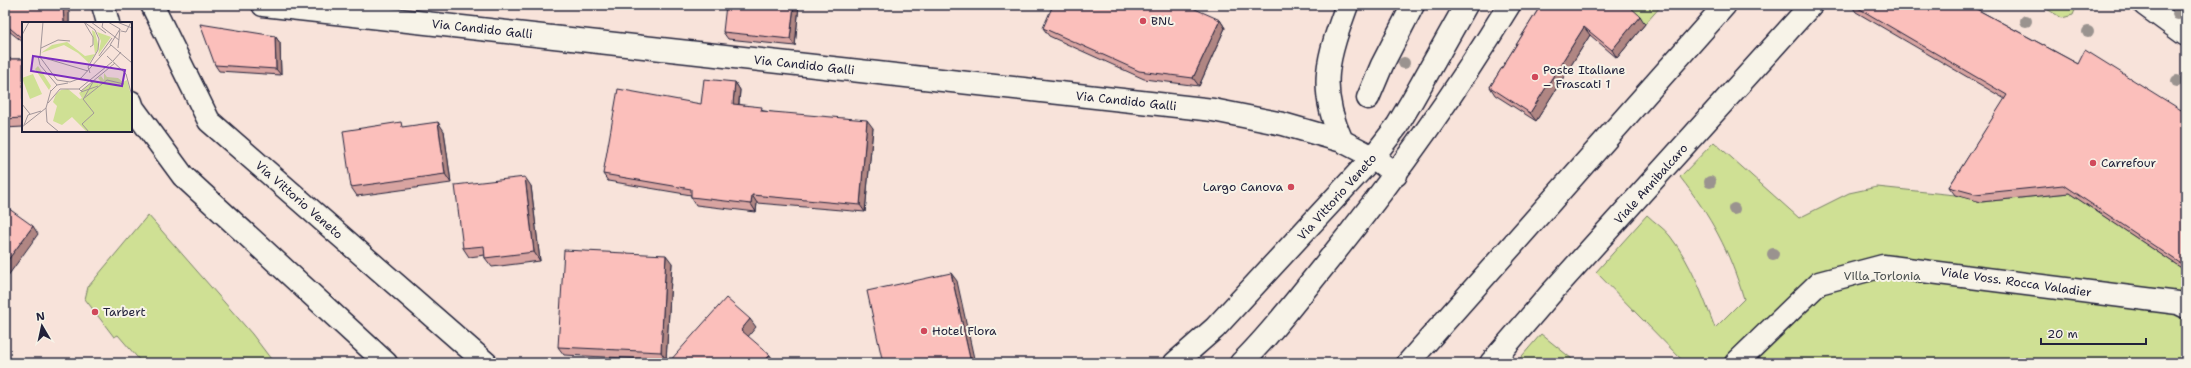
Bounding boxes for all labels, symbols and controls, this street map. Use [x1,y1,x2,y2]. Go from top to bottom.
place label: BNL [1151,13,1174,29]
street label: Via Candido Galli [431,16,533,42]
marker: BNL [1138,16,1148,26]
inset map [22,22,132,132]
street label: Via Candido Galli [753,52,855,78]
place label: Poste Italiane – Frascati 1 [1543,62,1625,92]
marker: Poste Italiane – Frascati 1 [1530,72,1540,82]
street label: Via Candido Galli [1075,88,1177,114]
street label: Viale Annibalcaro [1611,140,1691,228]
street label: Via Vittorio Veneto [1294,150,1380,244]
place label: Carrefour [2101,155,2157,171]
street label: Via Vittorio Veneto [252,158,346,242]
marker: Carrefour [2088,158,2098,168]
place label: Largo Canova [1203,179,1284,195]
marker: Largo Canova [1286,182,1296,192]
street label: Viale Voss. Rocca Valadier [1939,263,2093,301]
park label: Villa Torlonia [1843,268,1921,284]
place label: Tarbert [103,304,146,320]
north arrow [22,306,62,346]
marker: Tarbert [90,307,100,317]
text: N [35,308,46,325]
scale bar [2041,320,2146,346]
place label: Hotel Flora [932,323,997,339]
marker: Hotel Flora [919,326,929,336]
text: 20 m [2047,326,2078,342]

